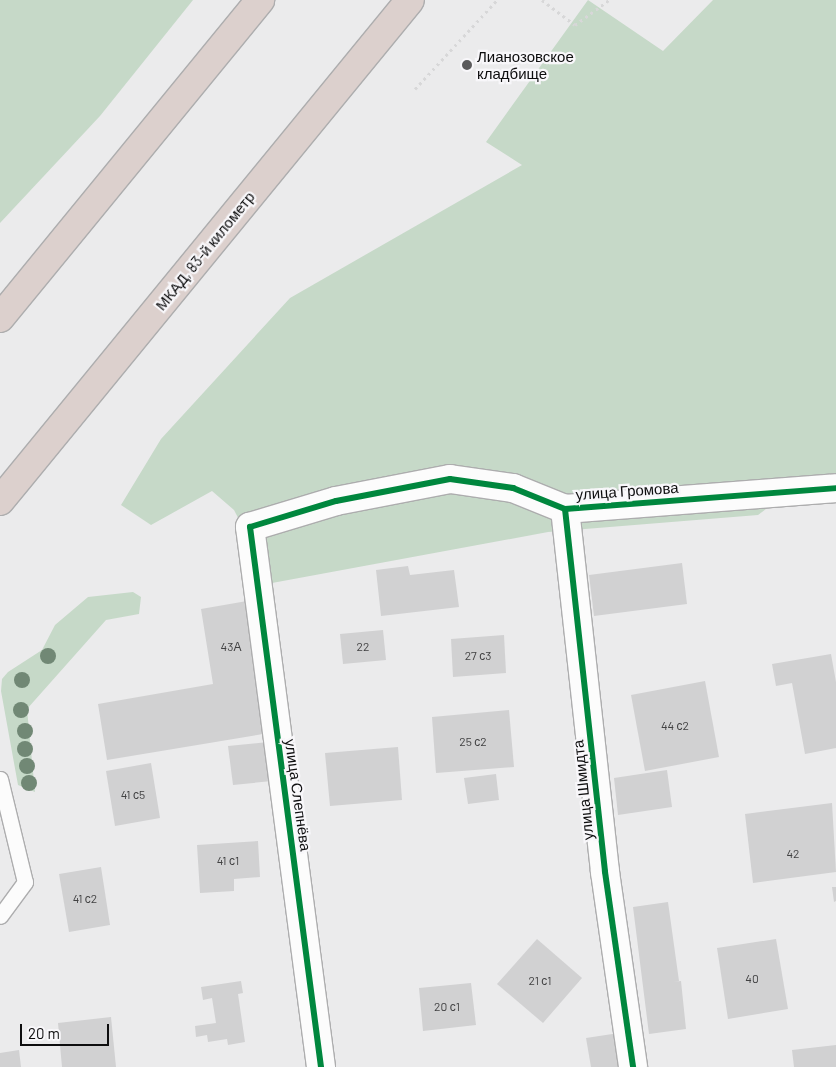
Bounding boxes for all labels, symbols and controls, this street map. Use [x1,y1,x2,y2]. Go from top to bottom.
place label: Лианозовское кладбище [477,47,574,82]
marker: Лианозовское кладбище [461,59,473,71]
street label: МКАД, 83-й километр [152,188,258,314]
street label: улица Громова [575,478,679,504]
house number: 43А [221,640,241,654]
house number: 22 [357,640,369,654]
house number: 27 с3 [465,649,491,663]
house number: 44 с2 [661,719,689,733]
house number: 25 с2 [459,735,487,749]
street label: улица Слепнёва [281,738,315,852]
street label: улица Шмидта [569,739,597,841]
house number: 41 с5 [121,788,145,802]
house number: 42 [786,847,800,861]
house number: 41 с1 [217,854,239,868]
house number: 41 с2 [73,892,97,906]
house number: 40 [745,972,759,986]
house number: 21 с1 [528,974,552,988]
house number: 20 с1 [434,1000,460,1014]
scale bar [22,1014,111,1046]
text: 20 m [28,1024,60,1042]

